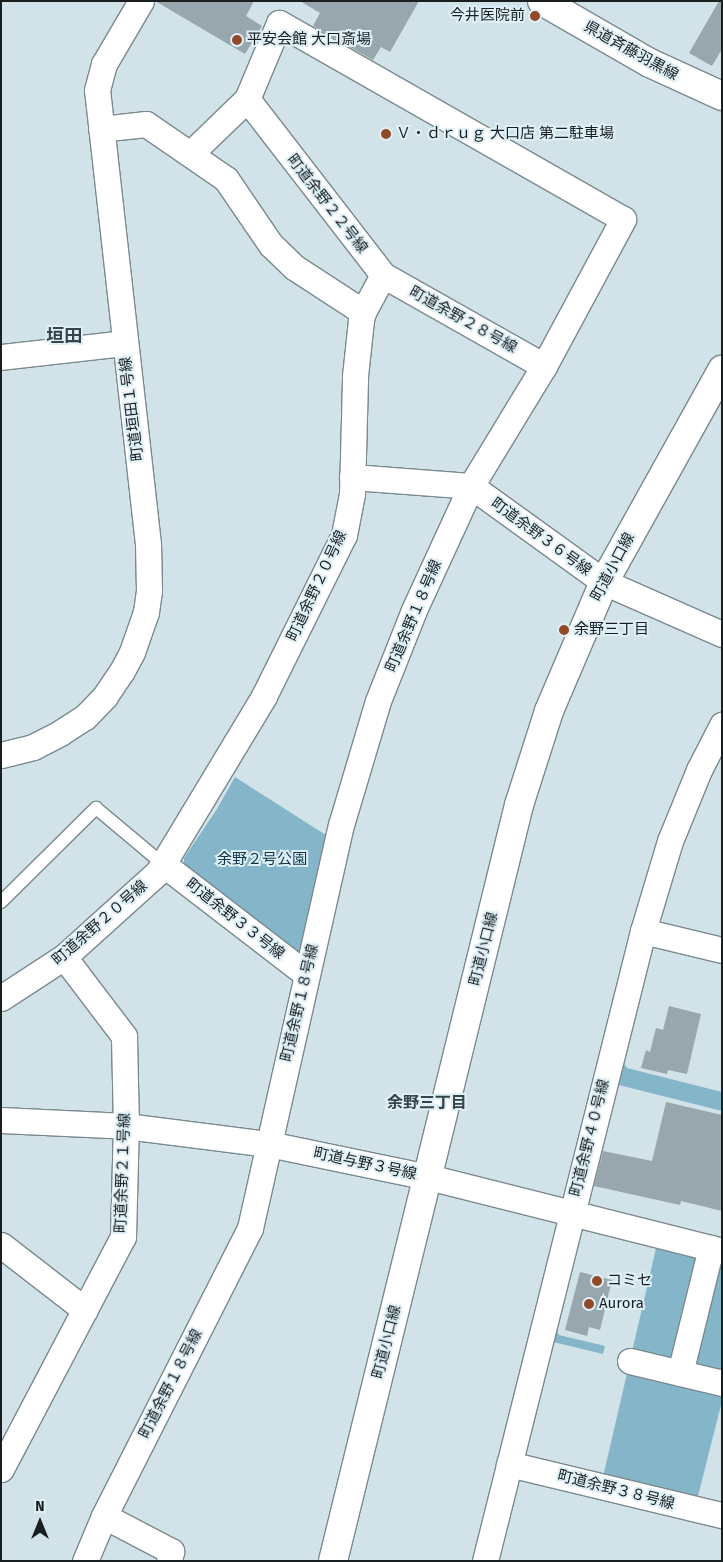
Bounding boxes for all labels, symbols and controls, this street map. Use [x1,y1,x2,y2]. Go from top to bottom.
place label: 今井医院前 [450,7,525,25]
marker: 今井医院前 [529,10,541,22]
street label: 県道斉藤羽黒線 [581,18,681,84]
place label: 平安会館 大口斎場 [247,31,371,49]
marker: 平安会館 大口斎場 [231,34,243,46]
place label: Ｖ・ｄｒｕｇ 大口店 第二駐車場 [396,125,614,143]
marker: Ｖ・ｄｒｕｇ 大口店 第二駐車場 [380,128,392,140]
street label: 町道余野２２号線 [283,151,371,257]
street label: 町道余野２８号線 [406,283,520,357]
district label: 垣田 [46,325,82,347]
street label: 町道垣田１号線 [117,356,147,462]
street label: 町道余野３６号線 [487,494,595,580]
street label: 町道余野２０号線 [283,528,351,644]
street label: 町道小口線 [587,530,639,604]
street label: 町道余野１８号線 [382,557,446,675]
place label: 余野三丁目 [574,621,649,639]
marker: 余野三丁目 [558,624,570,636]
park label: 余野２号公園 [217,851,307,869]
street label: 町道余野３３号線 [182,875,288,963]
street label: 町道余野２０号線 [49,877,151,969]
street label: 町道小口線 [466,910,502,988]
street label: 町道余野１８号線 [278,943,322,1063]
street label: 町道余野４０号線 [567,1078,613,1198]
district label: 余野三丁目 [387,1093,467,1113]
street label: 町道余野２１号線 [112,1113,134,1233]
street label: 町道与野３号線 [312,1144,418,1184]
place label: コミセ [607,1272,652,1290]
marker: コミセ [591,1275,603,1287]
place label: Aurora [599,1295,644,1313]
marker: Aurora [583,1298,595,1310]
street label: 町道小口線 [369,1303,405,1381]
street label: 町道余野１８号線 [136,1326,206,1442]
street label: 町道余野３８号線 [556,1467,676,1513]
north arrow [15,1497,65,1547]
text: N [35,1498,45,1515]

